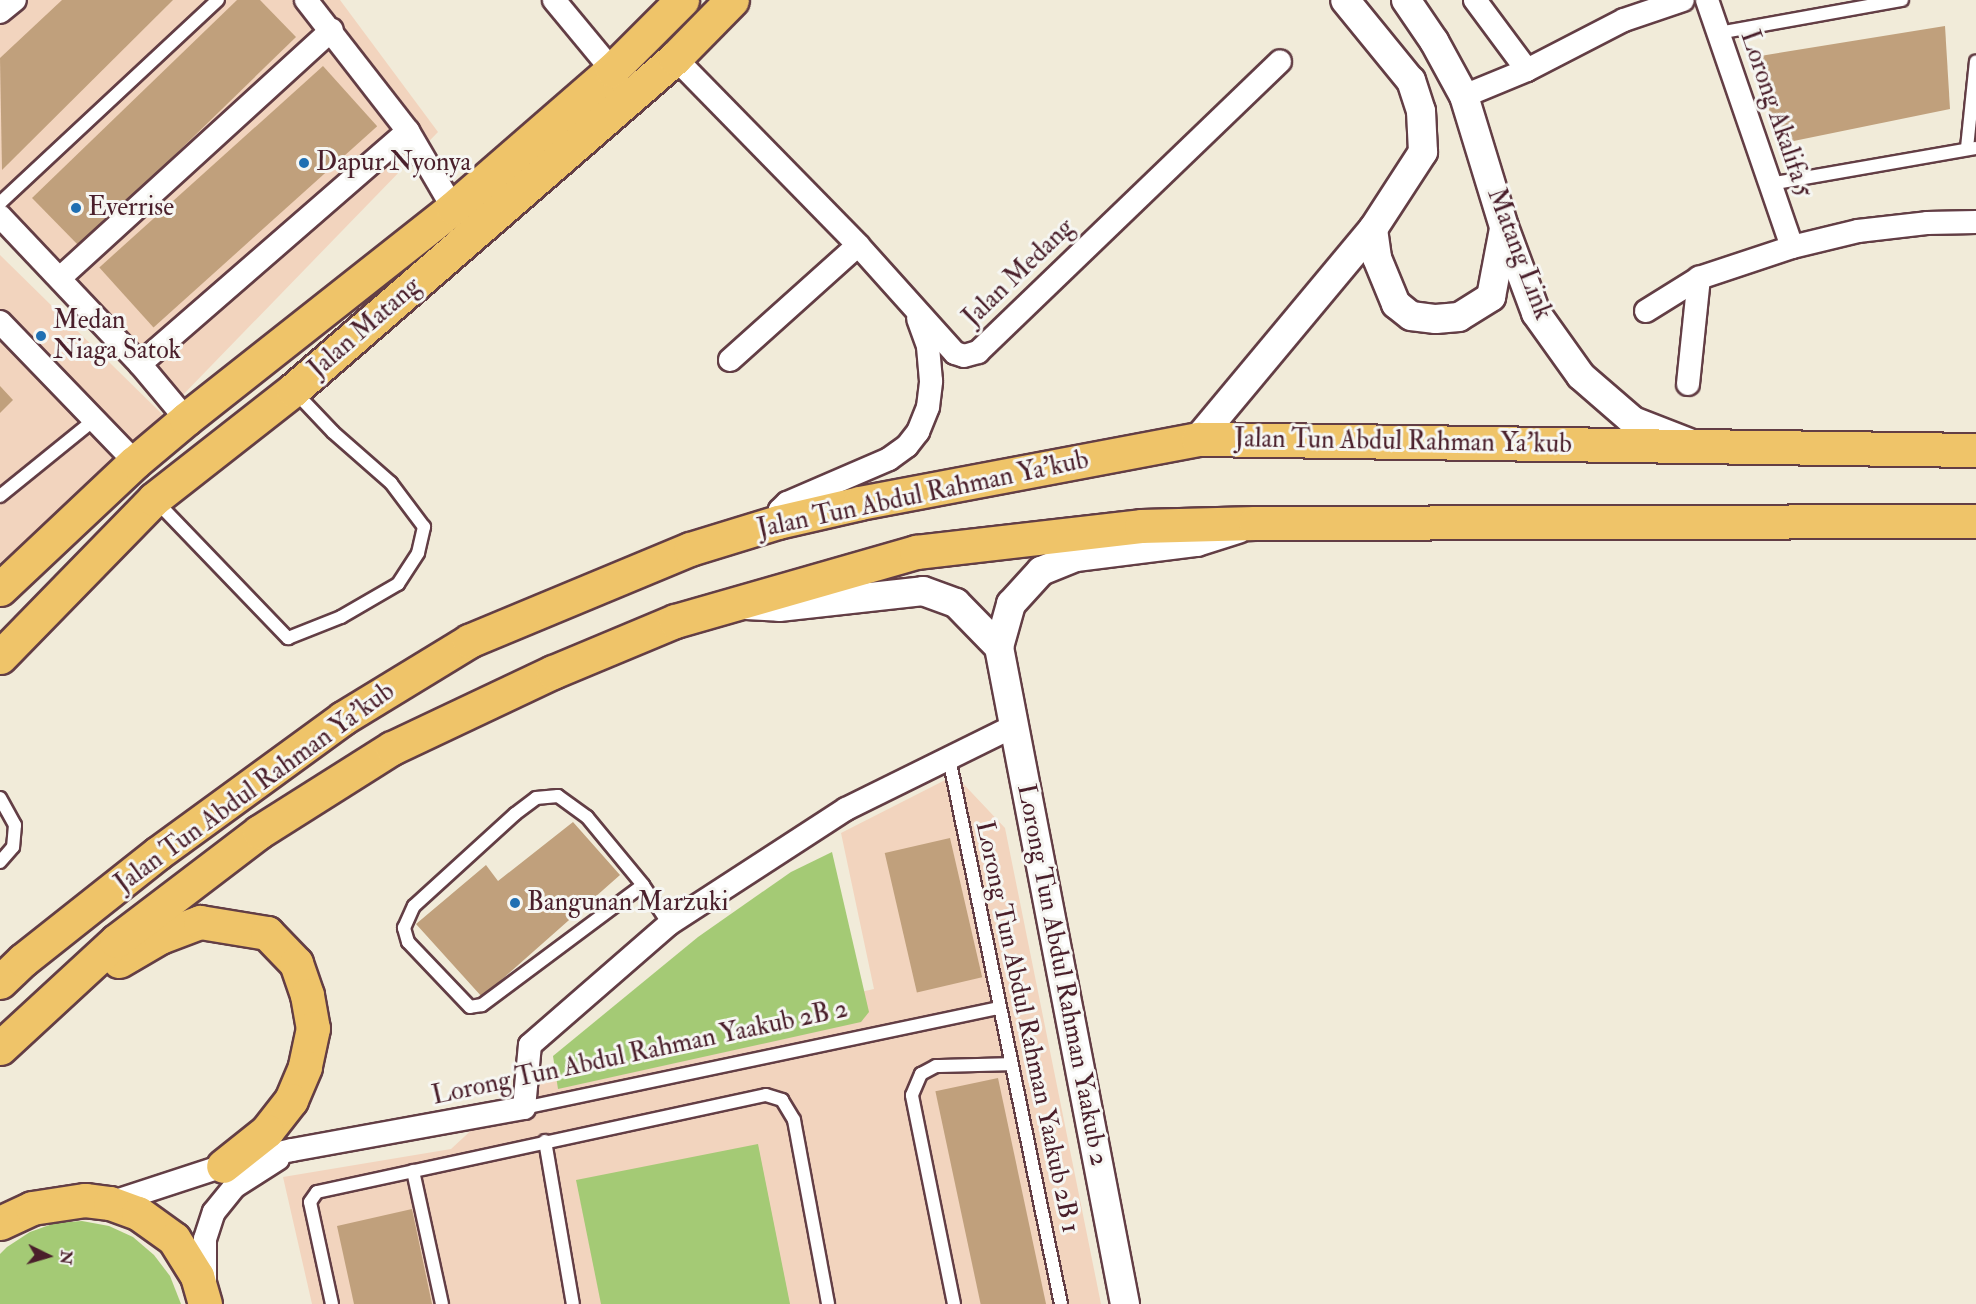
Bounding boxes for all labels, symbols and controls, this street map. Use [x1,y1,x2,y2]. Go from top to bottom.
street label: Lorong Akalifa 5 [1733,27,1819,201]
place label: Dapur Nyonya [316,147,471,179]
marker: Dapur Nyonya [297,156,311,170]
street label: Matang Link [1480,184,1558,324]
place label: Everrise [88,192,174,224]
marker: Everrise [69,201,83,215]
street label: Jalan Medang [957,212,1081,334]
street label: Jalan Matang [303,271,427,385]
place label: Medan Niaga Satok [53,305,181,366]
marker: Medan Niaga Satok [34,329,48,343]
street label: Jalan Tun Abdul Rahman Ya'kub [1234,423,1572,461]
street label: Jalan Tun Abdul Rahman Ya'kub [755,445,1091,545]
street label: Jalan Tun Abdul Rahman Ya'kub [109,676,401,900]
street label: Lorong Tun Abdul Rahman Yaakub 2 [1010,781,1114,1169]
street label: Lorong Tun Abdul Rahman Yaakub 2B 1 [968,818,1086,1236]
place label: Bangunan Marzuki [527,887,728,919]
marker: Bangunan Marzuki [508,896,522,910]
street label: Lorong Tun Abdul Rahman Yaakub 2B 2 [429,994,851,1112]
north arrow [18,1226,78,1286]
text: N [55,1250,77,1266]

